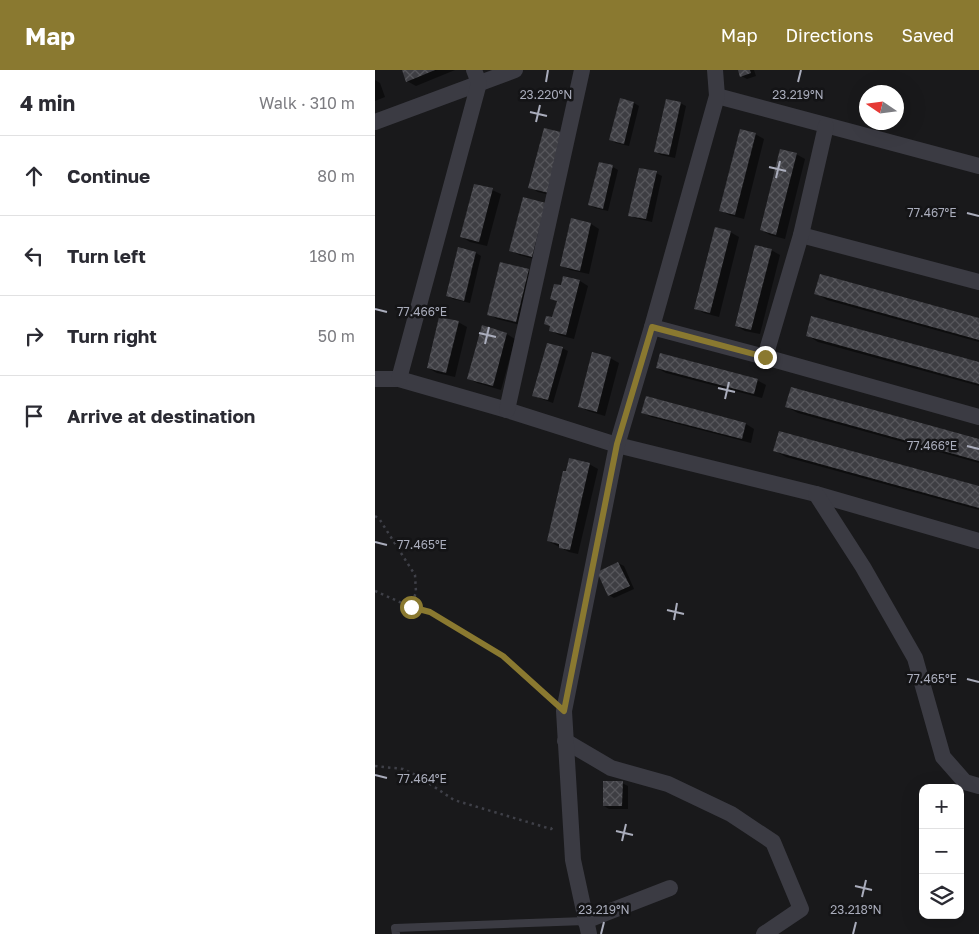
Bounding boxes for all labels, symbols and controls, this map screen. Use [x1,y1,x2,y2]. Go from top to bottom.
text: Map [25,21,75,50]
text: Map [721,24,757,46]
text: Directions [785,24,873,46]
text: Saved [901,24,954,46]
north arrow [859,85,904,130]
text: 23.220°N [520,87,572,102]
text: 23.219°N [772,87,824,102]
text: 4 min [20,90,75,116]
text: Walk · 310 m [259,93,355,113]
icon: ahead [20,162,48,190]
text: Continue [67,164,150,187]
text: 80 m [317,166,355,186]
text: 77.467°E [907,205,957,220]
icon: left [20,242,48,270]
text: Turn left [67,244,146,267]
text: 180 m [309,246,355,266]
text: 77.466°E [397,304,447,319]
icon: right [20,322,48,350]
text: Turn right [67,324,157,347]
text: 50 m [318,326,355,346]
route end [754,346,777,369]
icon: arrive [20,402,48,430]
text: Arrive at destination [67,404,255,427]
text: 77.466°E [907,438,957,453]
text: 77.465°E [397,537,447,552]
route start [400,596,423,619]
text: 77.465°E [907,671,957,686]
text: 77.464°E [397,771,447,786]
map controls [919,784,964,919]
button: + [919,784,964,829]
button: − [919,829,964,874]
button: layers [919,874,964,919]
text: 23.219°N [578,902,630,917]
text: 23.218°N [830,902,882,917]

